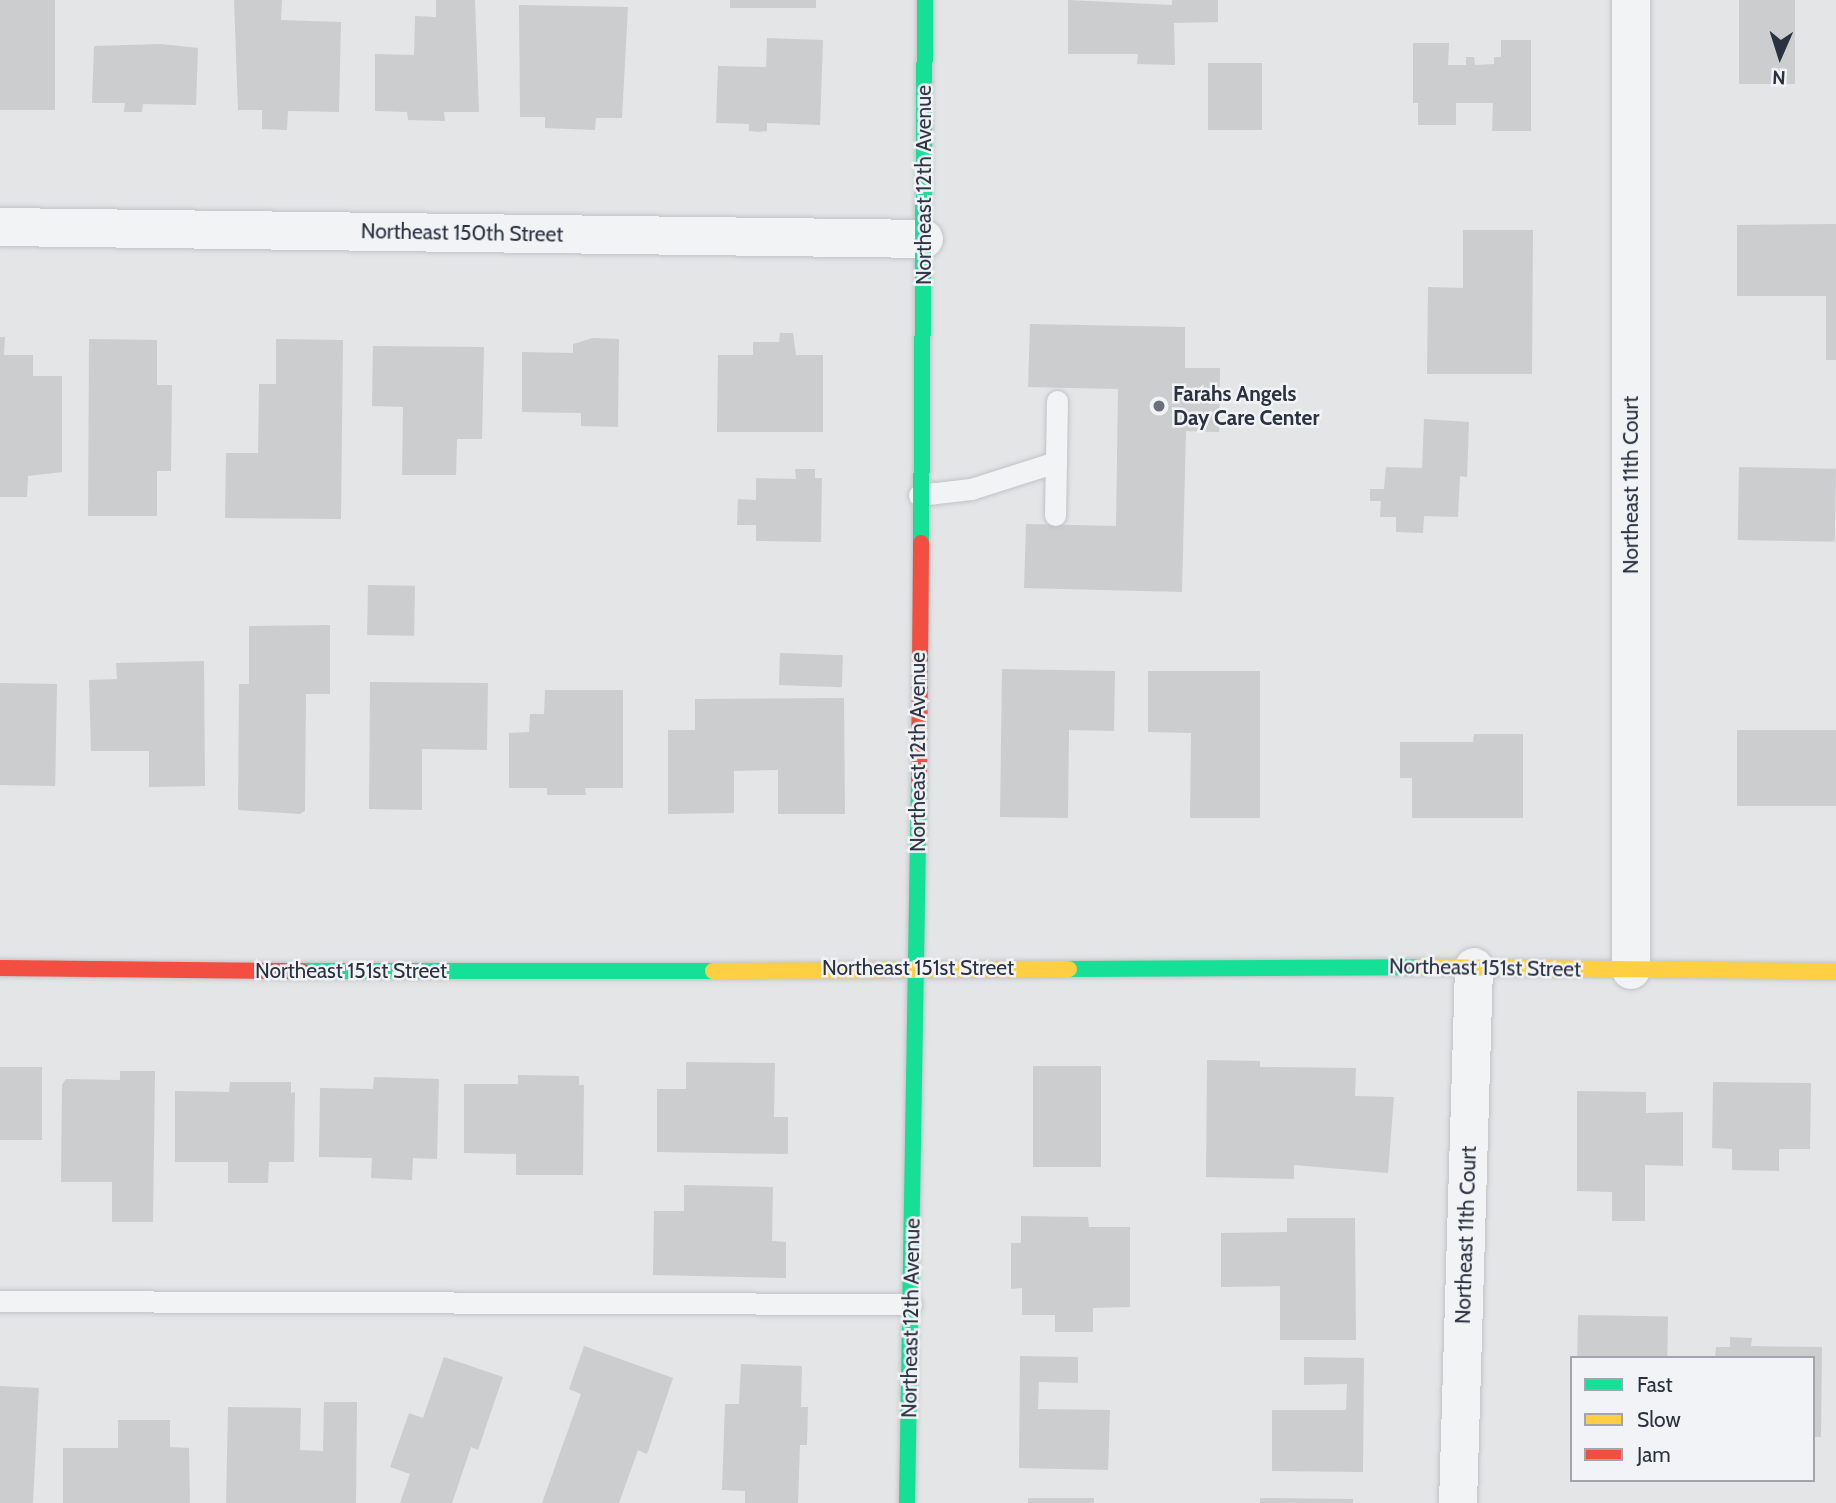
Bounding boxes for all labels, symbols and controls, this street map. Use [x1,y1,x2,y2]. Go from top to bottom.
north arrow [1745,21,1815,91]
text: N [1772,66,1786,89]
street label: Northeast 12th Avenue [911,85,937,285]
street label: Northeast 150th Street [361,219,563,247]
place label: Farahs Angels Day Care Center [1173,381,1319,431]
street label: Northeast 11th Court [1618,396,1644,574]
marker: Farahs Angels Day Care Center [1151,398,1167,414]
street label: Northeast 12th Avenue [905,652,931,852]
street label: Northeast 151st Street [1389,954,1581,982]
street label: Northeast 151st Street [822,955,1014,981]
street label: Northeast 151st Street [255,958,447,984]
street label: Northeast 11th Court [1450,1145,1482,1325]
street label: Northeast 12th Avenue [897,1218,925,1418]
legend [1570,1356,1815,1482]
text: Fast [1637,1372,1673,1397]
text: Slow [1637,1407,1681,1432]
text: Jam [1637,1442,1671,1467]

